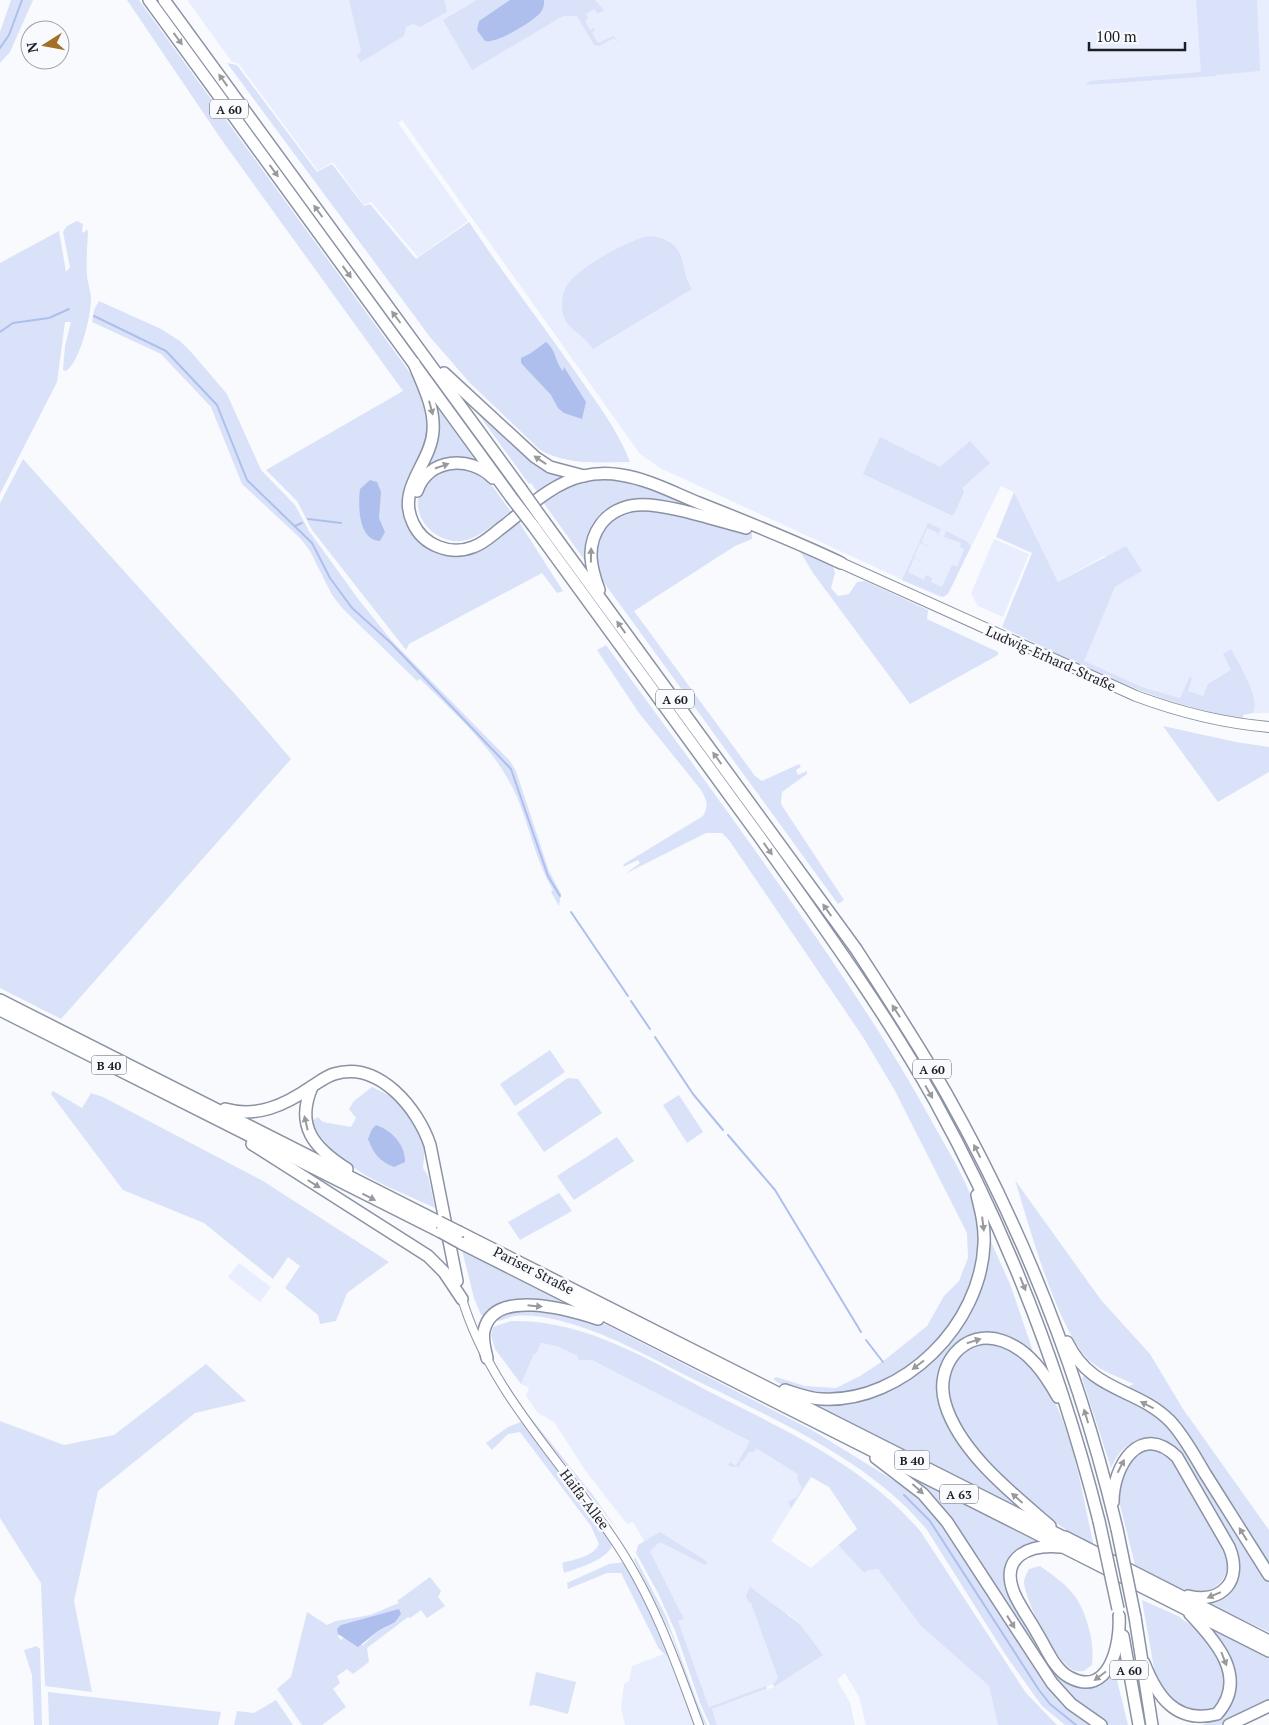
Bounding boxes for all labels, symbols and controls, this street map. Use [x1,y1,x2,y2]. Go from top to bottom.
north arrow [20,20,70,70]
scale bar [1089,20,1185,52]
text: 100 m [1096,26,1137,46]
one-way arrow [173,32,183,46]
text: N [21,40,42,55]
one-way arrow [217,74,228,87]
road number: A 60 [210,100,248,118]
one-way arrow [269,164,279,178]
one-way arrow [313,204,323,218]
one-way arrow [342,265,353,278]
one-way arrow [391,310,401,324]
one-way arrow [427,401,435,416]
one-way arrow [533,455,546,465]
one-way arrow [435,462,450,469]
one-way arrow [587,546,595,562]
one-way arrow [617,620,627,633]
street label: Ludwig-Erhard-Straße [983,621,1119,695]
road number: A 60 [656,690,694,709]
one-way arrow [712,751,722,765]
one-way arrow [763,842,773,856]
one-way arrow [823,903,833,916]
one-way arrow [891,1004,901,1017]
road number: B 40 [92,1056,126,1074]
road number: A 60 [913,1060,951,1078]
one-way arrow [925,1085,934,1098]
one-way arrow [302,1115,310,1130]
one-way arrow [973,1144,981,1159]
one-way arrow [307,1179,320,1189]
one-way arrow [362,1193,376,1201]
one-way arrow [979,1216,987,1232]
street label: Pariser Straße [490,1242,578,1298]
one-way arrow [1019,1277,1027,1291]
one-way arrow [528,1302,544,1310]
one-way arrow [967,1336,982,1344]
one-way arrow [911,1360,925,1370]
one-way arrow [1140,1401,1154,1409]
one-way arrow [1082,1408,1089,1423]
road number: B 40 [894,1450,930,1470]
one-way arrow [1117,1459,1125,1473]
street label: Haifa-Allee [556,1465,614,1533]
one-way arrow [911,1484,924,1495]
road number: A 63 [940,1485,978,1504]
one-way arrow [1011,1492,1024,1503]
one-way arrow [1238,1527,1248,1540]
one-way arrow [1206,1591,1221,1599]
one-way arrow [1006,1615,1016,1628]
one-way arrow [1221,1652,1229,1666]
road number: A 60 [1110,1660,1148,1680]
one-way arrow [1093,1670,1106,1681]

